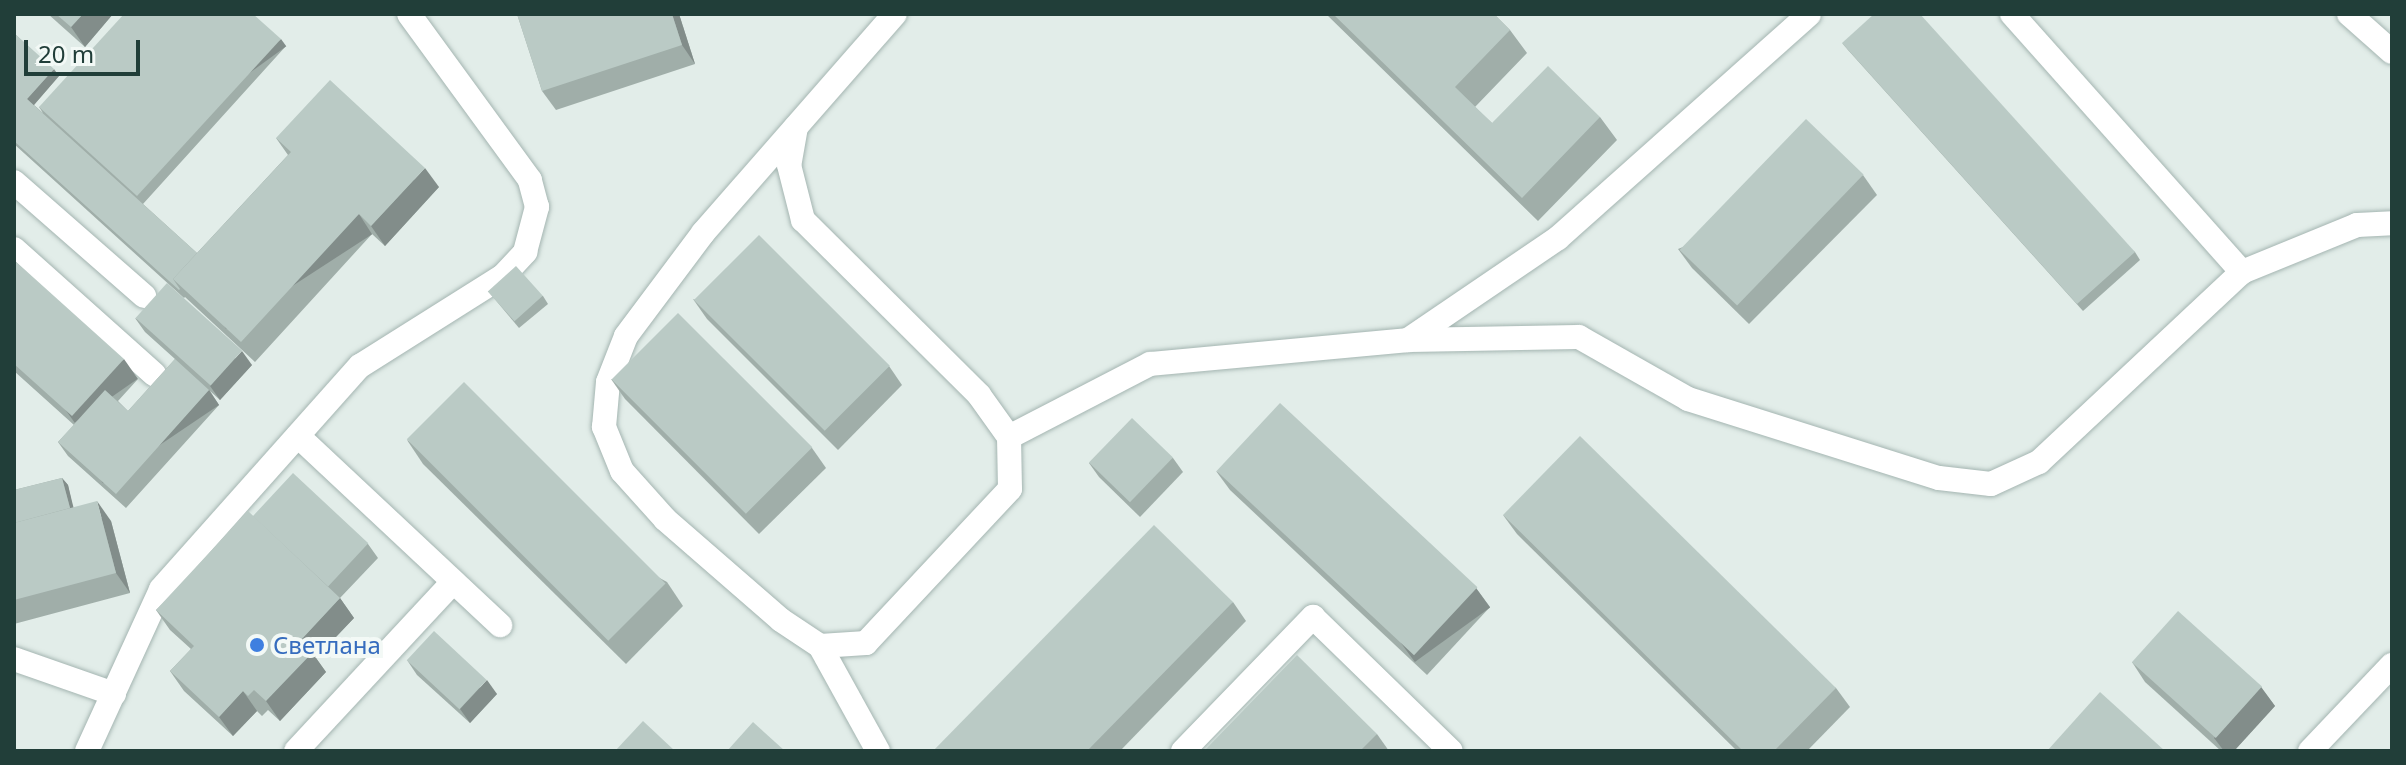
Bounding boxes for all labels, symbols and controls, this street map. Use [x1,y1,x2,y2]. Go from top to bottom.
scale bar [28,24,144,74]
text: 20 m [38,37,94,70]
place label: Светлана [273,631,381,659]
marker: Светлана [248,636,266,654]

